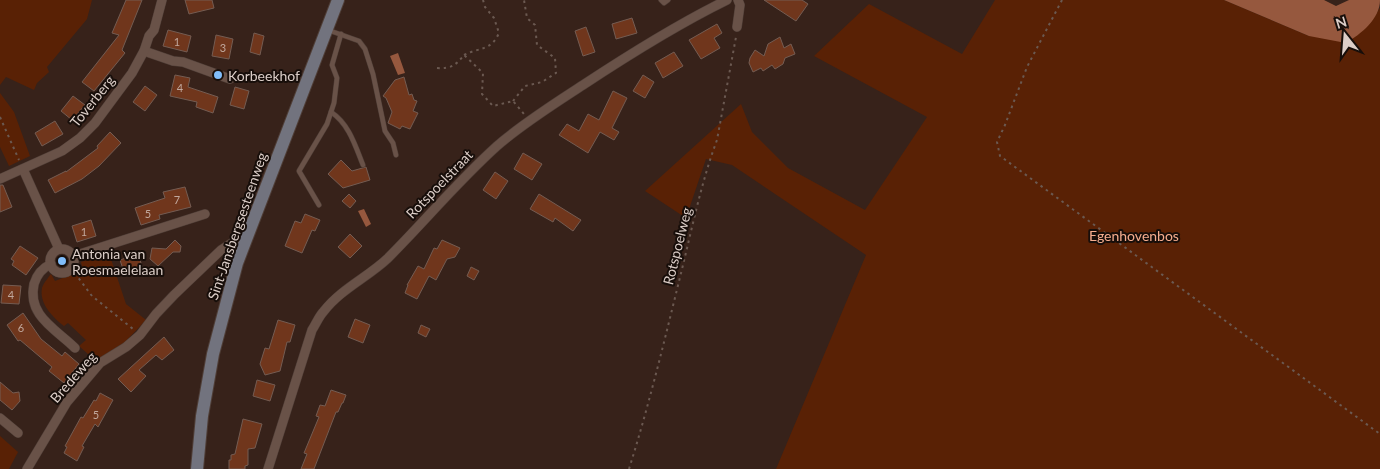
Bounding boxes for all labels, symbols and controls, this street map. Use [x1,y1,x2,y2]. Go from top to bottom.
north arrow [1320,10,1370,60]
text: N [1333,12,1349,32]
house number: 1 [174,35,180,48]
house number: 3 [220,41,226,54]
place label: Korbeekhof [228,67,300,84]
marker: Korbeekhof [212,69,224,81]
street label: Toverberg [66,72,118,130]
house number: 4 [177,81,184,94]
street label: Rotspoelstraat [402,146,476,222]
street label: Sint-Jansbergsesteenweg [204,150,270,302]
house number: 7 [174,193,180,206]
street label: Rotspoelweg [659,205,695,287]
house number: 5 [145,207,151,220]
house number: 1 [81,225,87,238]
park label: Egenhovenbos [1089,227,1179,244]
place label: Antonia van Roesmaelelaan [72,245,163,278]
marker: Antonia van Roesmaelelaan [56,255,68,267]
house number: 4 [8,288,15,301]
house number: 6 [18,321,24,334]
street label: Bredeweg [46,348,100,406]
house number: 5 [93,408,99,421]

